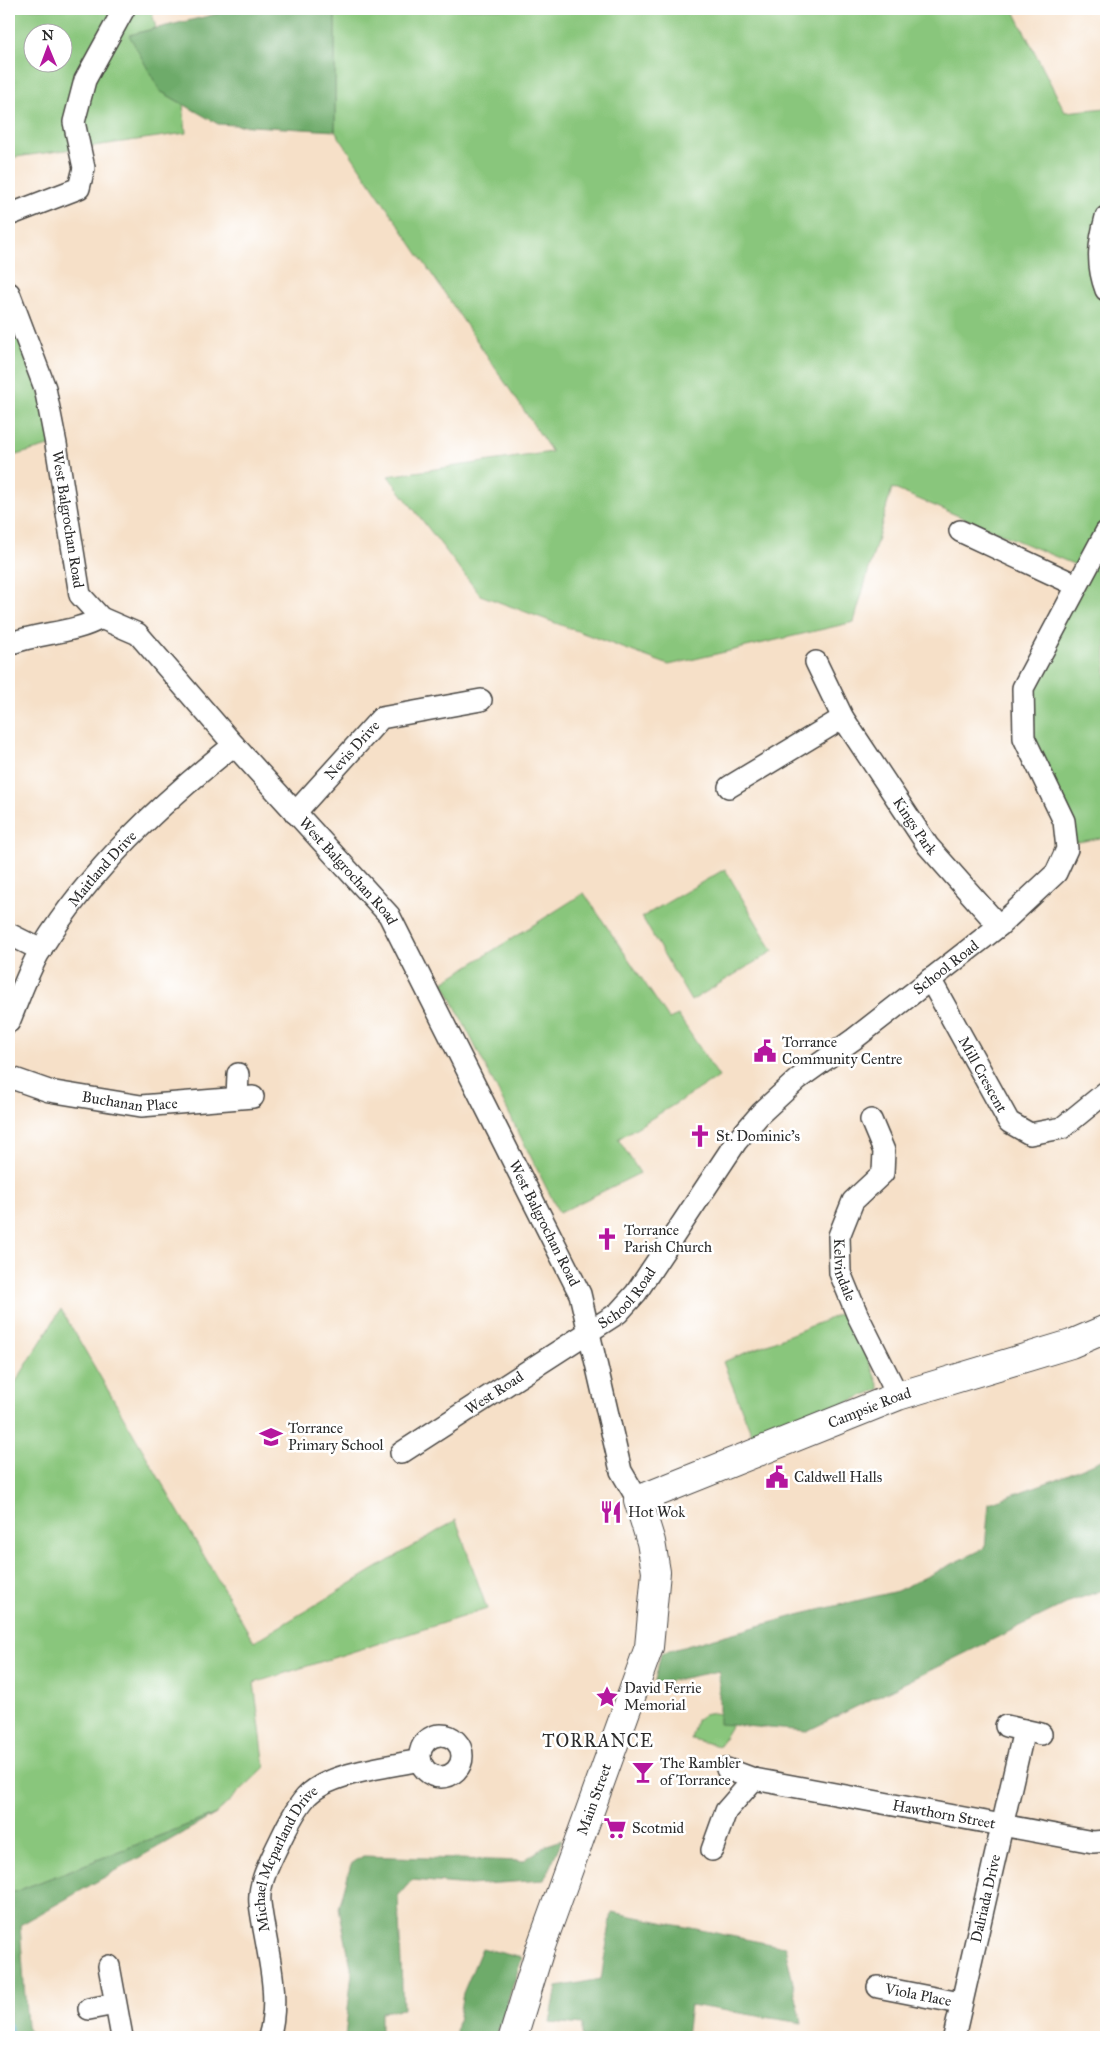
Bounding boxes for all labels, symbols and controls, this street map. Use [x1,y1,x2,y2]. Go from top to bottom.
north arrow [22,22,72,72]
text: N [42,27,54,44]
street label: West Balgrochan Road [48,449,88,590]
street label: Nevis Drive [321,717,383,783]
street label: Kings Park [889,794,941,859]
street label: West Balgrochan Road [295,813,402,928]
street label: Maitland Drive [64,827,140,910]
street label: School Road [910,936,982,998]
place label: Torrance Community Centre [782,1033,902,1068]
street label: Mill Crescent [954,1033,1011,1116]
public building icon: Torrance Community Centre [752,1038,778,1064]
street label: Buchanan Place [81,1087,178,1115]
church icon: St. Dominic's [687,1123,713,1149]
place label: St. Dominic's [716,1127,800,1145]
street label: West Balgrochan Road [505,1157,584,1290]
place label: Torrance Parish Church [624,1221,713,1256]
church icon: Torrance Parish Church [594,1226,620,1252]
street label: Kelvindale [830,1238,860,1304]
street label: School Road [594,1264,660,1333]
street label: West Road [462,1367,527,1418]
street label: Campsie Road [825,1383,914,1432]
place label: Torrance Primary School [288,1419,385,1454]
school or university icon: Torrance Primary School [258,1424,284,1450]
public building icon: Caldwell Halls [764,1464,790,1490]
place label: Caldwell Halls [794,1468,882,1486]
restaurant icon: Hot Wok [598,1499,624,1525]
place label: Hot Wok [628,1503,685,1521]
place label: David Ferrie Memorial [624,1679,701,1714]
place icon: David Ferrie Memorial [594,1684,620,1710]
district label: TORRANCE [542,1730,654,1752]
place label: The Rambler of Torrance [660,1754,741,1789]
bar icon: The Rambler of Torrance [630,1759,656,1785]
street label: Main Street [573,1761,615,1838]
street label: Michael Mcparland Drive [251,1781,321,1933]
street label: Hawthorn Street [891,1796,998,1833]
supermarket icon: Scotmid [602,1815,628,1841]
place label: Scotmid [632,1819,685,1837]
street label: Dalriada Drive [967,1853,1004,1945]
street label: Viola Place [882,1979,953,2010]

